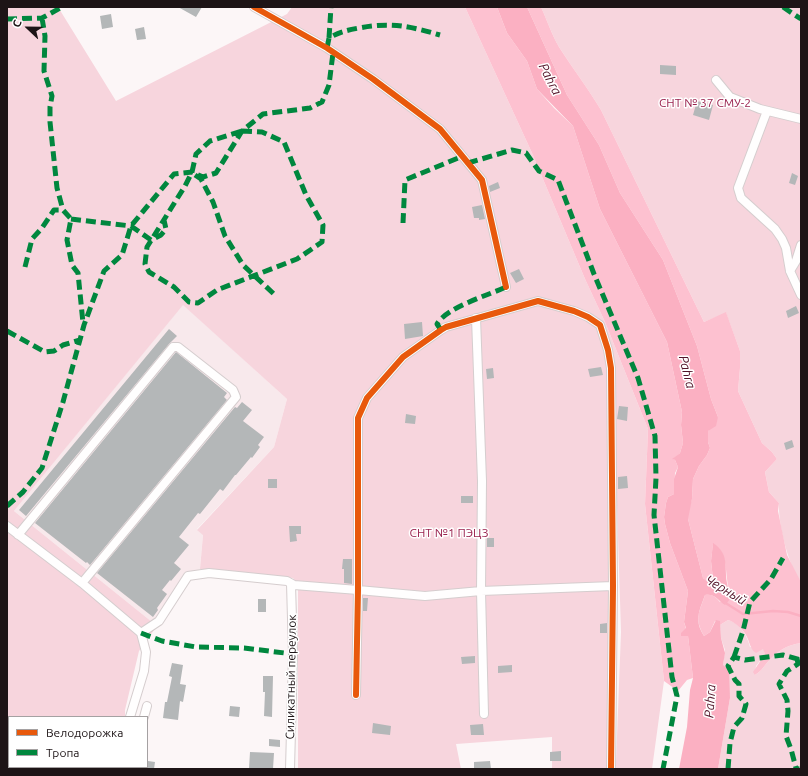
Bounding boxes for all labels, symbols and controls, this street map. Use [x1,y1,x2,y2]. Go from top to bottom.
north arrow [8,8,48,48]
text: С [10,18,24,29]
water label: Pahra [535,60,565,98]
park label: СНТ № 37 СМУ-2 [659,96,751,110]
water label: Pahra [675,354,699,390]
park label: СНТ №1 ПЭЦЗ [410,526,488,540]
water label: Черный [703,572,749,608]
street label: Силикатный переулок [283,614,299,740]
water label: Pahra [701,684,719,718]
legend [8,716,148,768]
text: Велодорожка [46,726,123,739]
text: Тропа [46,746,79,759]

